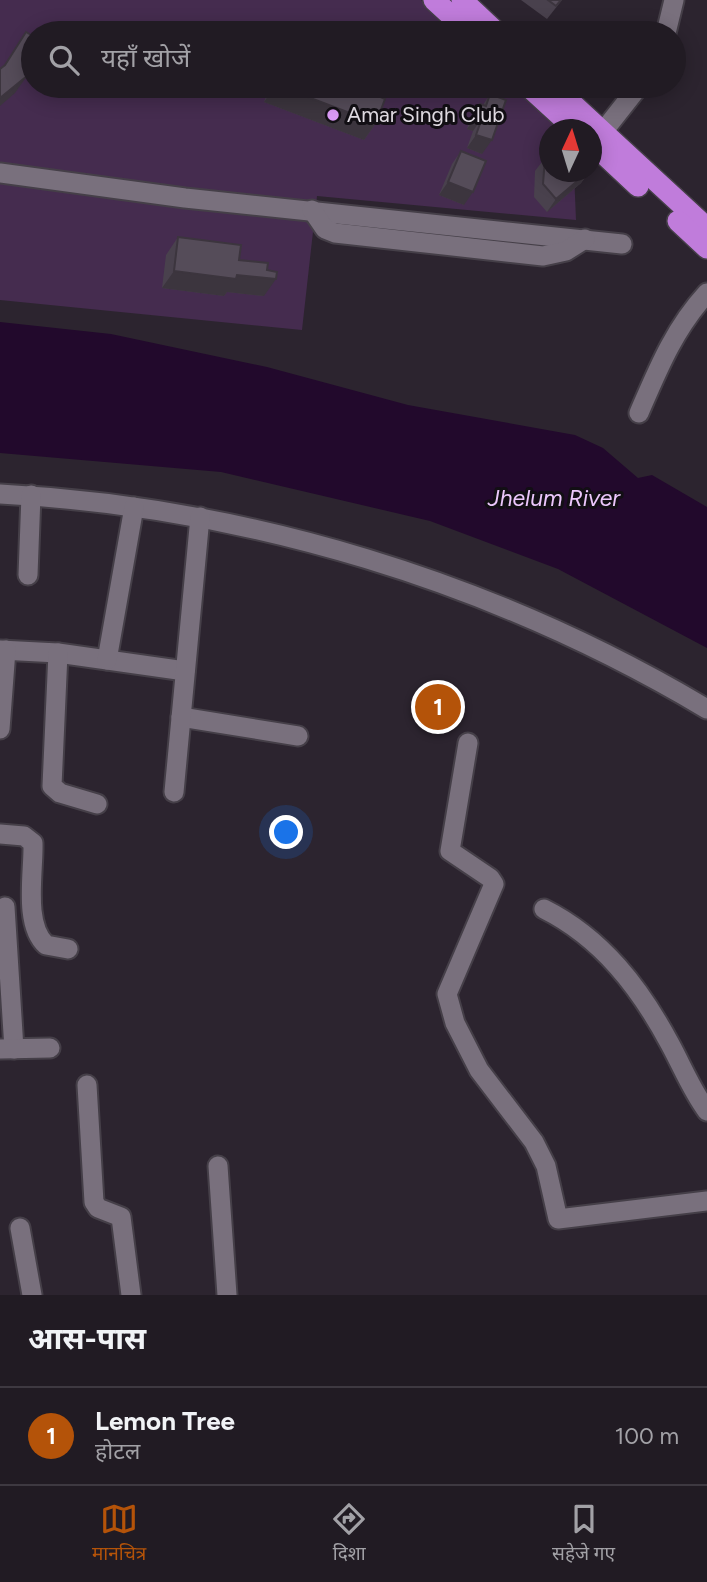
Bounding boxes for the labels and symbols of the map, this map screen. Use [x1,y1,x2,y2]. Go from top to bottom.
place label: Amar Singh Club [347,102,505,127]
marker: Amar Singh Club [325,107,341,123]
north arrow [539,119,602,182]
water label: Jhelum River [487,484,621,512]
pin: 1 [415,681,461,733]
your location [269,815,303,849]

